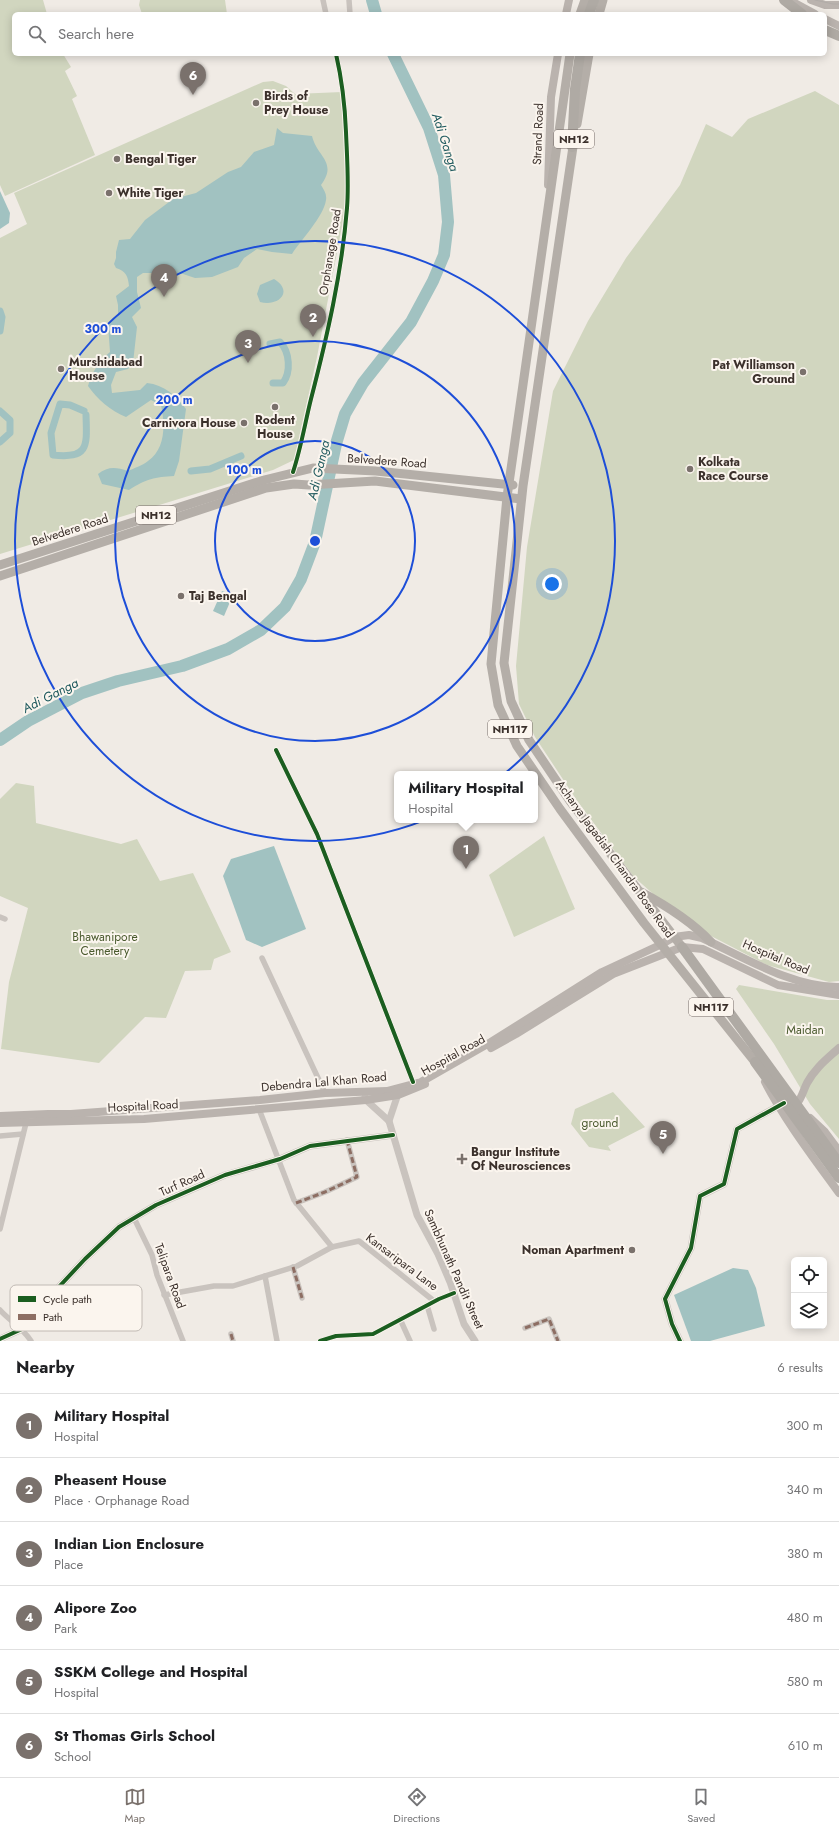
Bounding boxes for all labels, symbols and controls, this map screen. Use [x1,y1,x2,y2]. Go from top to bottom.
search box [12,12,827,56]
icon: search [26,23,48,45]
text: Search here [58,23,134,45]
pin: 6 [180,62,206,95]
place label: Birds of Prey House [264,87,328,119]
marker: Birds of Prey House [251,98,261,108]
street label: Strand Road [528,103,548,165]
water label: Adi Ganga [427,109,464,174]
road number: NH12 [554,130,594,148]
place label: Bengal Tiger [125,150,197,168]
marker: Bengal Tiger [112,154,122,164]
place label: White Tiger [117,184,183,202]
marker: White Tiger [104,188,114,198]
street label: Orphanage Road [314,208,346,296]
pin: 4 [151,264,177,297]
pin: 2 [300,304,326,337]
text: 300 m [85,320,122,338]
pin: 3 [235,330,261,363]
place label: Murshidabad House [69,353,142,385]
place label: Pat Williamson Ground [712,356,795,388]
marker: Murshidabad House [56,364,66,374]
marker: Pat Williamson Ground [798,367,808,377]
text: 200 m [155,391,193,409]
marker: Rodent House [270,402,280,412]
place label: Rodent House [255,411,295,443]
place label: Carnivora House [142,414,236,432]
marker: Carnivora House [239,418,249,428]
water label: Adi Ganga [302,438,335,503]
street label: Belvedere Road [347,449,427,473]
place label: Kolkata Race Course [698,453,768,485]
text: 100 m [226,461,262,479]
marker: Kolkata Race Course [685,464,695,474]
road number: NH12 [136,506,176,524]
street label: Belvedere Road [29,509,111,551]
centre of rings [308,534,322,548]
your location [542,574,562,594]
place label: Taj Bengal [189,587,247,605]
marker: Taj Bengal [176,591,186,601]
water label: Adi Ganga [18,673,82,718]
road number: NH117 [488,720,532,738]
popup [394,771,538,823]
street label: Acharya Jagadish Chandra Bose Road [551,776,679,942]
text: Military Hospital [408,777,524,799]
text: Hospital [408,799,453,818]
pin: 1 [453,836,479,869]
park label: Bhawanipore Cemetery [72,928,138,960]
street label: Hospital Road [740,935,812,979]
road number: NH117 [689,998,733,1016]
park label: Maidan [786,1021,824,1039]
street label: Hospital Road [418,1030,488,1080]
street label: Debendra Lal Khan Road [260,1068,388,1096]
street label: Hospital Road [107,1095,179,1117]
park label: ground [582,1114,618,1132]
pin: 5 [650,1121,676,1154]
place label: Bangur Institute Of Neurosciences [471,1143,571,1175]
marker: Bangur Institute Of Neurosciences [456,1153,468,1165]
street label: Turf Road [156,1165,208,1201]
street label: Sambhunath Pandit Street [419,1206,489,1332]
street label: Kansaripara Lane [362,1229,442,1295]
street label: Telipara Road [150,1241,190,1311]
place label: Noman Apartment [522,1241,624,1259]
marker: Noman Apartment [627,1245,637,1255]
map controls [791,1257,827,1329]
button: locate [791,1257,827,1293]
legend [10,1285,142,1331]
text: Cycle path [43,1291,92,1307]
button: layers [791,1293,827,1329]
text: Path [43,1309,62,1325]
text: Nearby [16,1355,74,1379]
text: 6 results [777,1358,823,1377]
text: Military Hospital [54,1405,169,1427]
text: 1 [26,1416,32,1435]
text: 300 m [786,1416,823,1435]
text: Hospital [54,1427,99,1446]
text: Pheasent House [54,1469,167,1491]
text: 2 [25,1480,33,1499]
text: 340 m [786,1480,823,1499]
text: Place · Orphanage Road [54,1491,189,1510]
text: Indian Lion Enclosure [54,1533,204,1555]
text: 3 [25,1544,33,1563]
text: 380 m [787,1544,823,1563]
text: Place [54,1555,83,1574]
text: Alipore Zoo [54,1597,137,1619]
text: 4 [24,1608,34,1627]
text: 480 m [786,1608,823,1627]
text: Park [54,1619,77,1638]
text: SSKM College and Hospital [54,1661,248,1683]
text: 5 [25,1672,33,1691]
text: 580 m [787,1672,823,1691]
text: Hospital [54,1683,99,1702]
text: St Thomas Girls School [54,1725,215,1747]
text: 6 [25,1736,33,1755]
text: 610 m [788,1736,823,1755]
text: School [54,1747,91,1766]
tab: Map [124,1786,146,1826]
tab: Directions [393,1786,440,1826]
tab: Saved [687,1786,715,1826]

